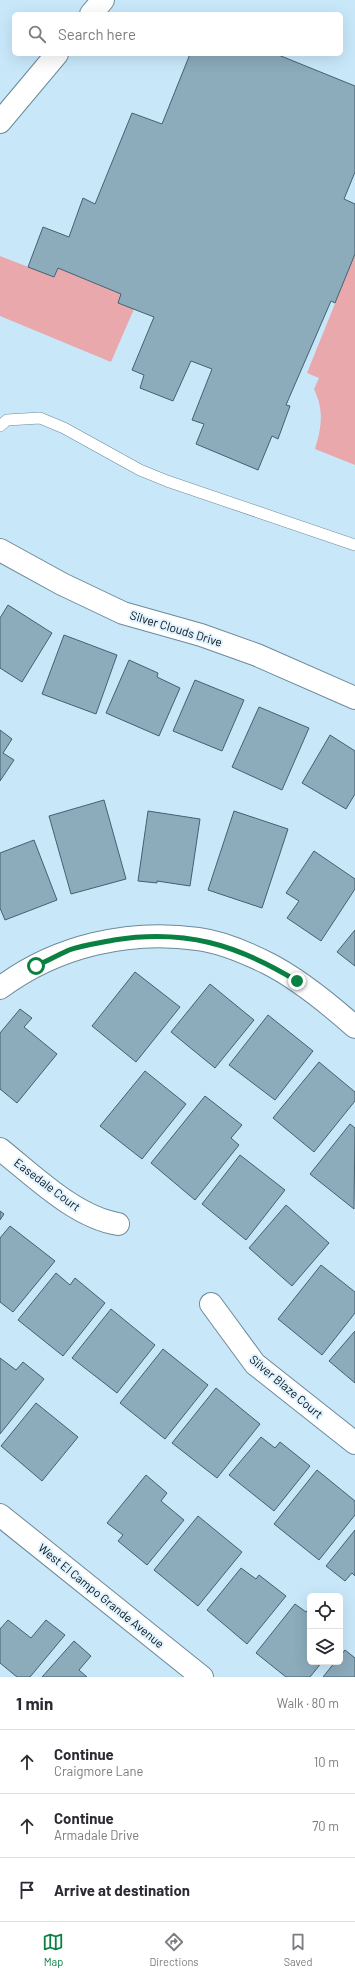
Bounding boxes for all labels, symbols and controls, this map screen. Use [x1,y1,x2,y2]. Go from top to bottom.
search box [12,12,343,56]
icon: search [26,23,48,45]
text: Search here [58,25,136,43]
street label: Silver Clouds Drive [128,607,224,649]
route start [27,957,45,975]
route end [288,972,306,990]
street label: Easedale Court [12,1155,83,1214]
street label: Silver Blaze Court [247,1352,326,1421]
street label: West El Campo Grande Avenue [36,1540,167,1650]
map controls [307,1593,343,1665]
button: locate [307,1593,343,1629]
button: layers [307,1629,343,1665]
text: 1 min [16,1693,53,1713]
text: Walk · 80 m [277,1695,339,1711]
text: Continue [54,1745,114,1763]
icon: ahead [16,1751,38,1773]
text: 10 m [314,1754,339,1770]
text: Craigmore Lane [54,1763,143,1779]
text: Continue [54,1809,114,1827]
icon: ahead [16,1815,38,1837]
text: 70 m [312,1818,339,1834]
text: Armadale Drive [54,1827,139,1843]
icon: arrive [16,1879,38,1901]
text: Arrive at destination [54,1881,190,1899]
tab: Map [42,1931,64,1968]
tab: Directions [149,1931,199,1968]
tab: Saved [284,1931,313,1968]

